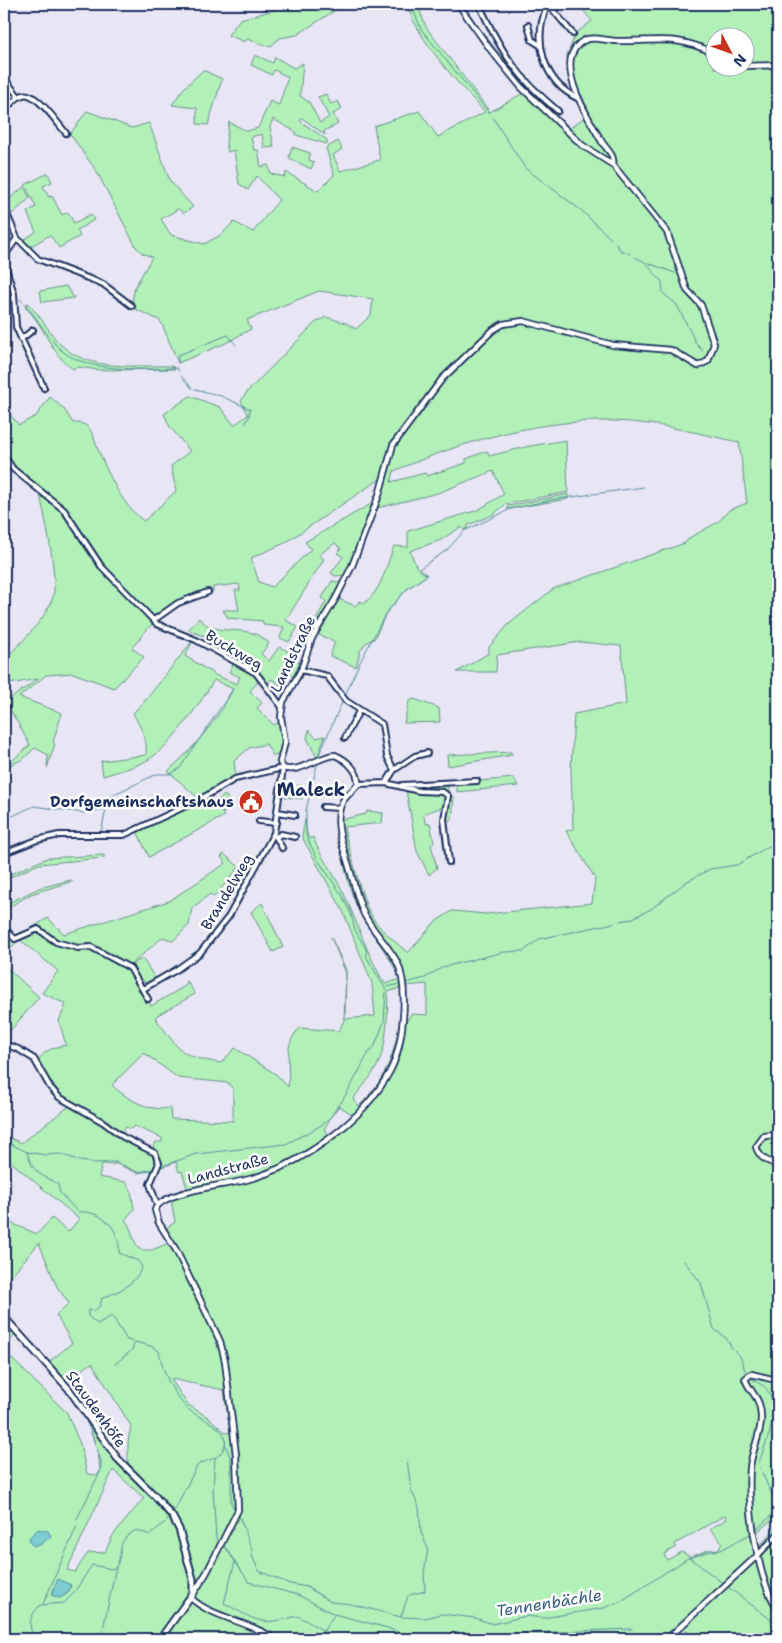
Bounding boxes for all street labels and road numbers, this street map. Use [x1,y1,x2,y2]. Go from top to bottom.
street label: Landstraße [266,612,320,696]
street label: Buckweg [202,625,266,675]
street label: Brandelweg [196,850,258,934]
street label: Landstraße [185,1149,271,1189]
street label: Staudenhöfe [61,1367,131,1451]

